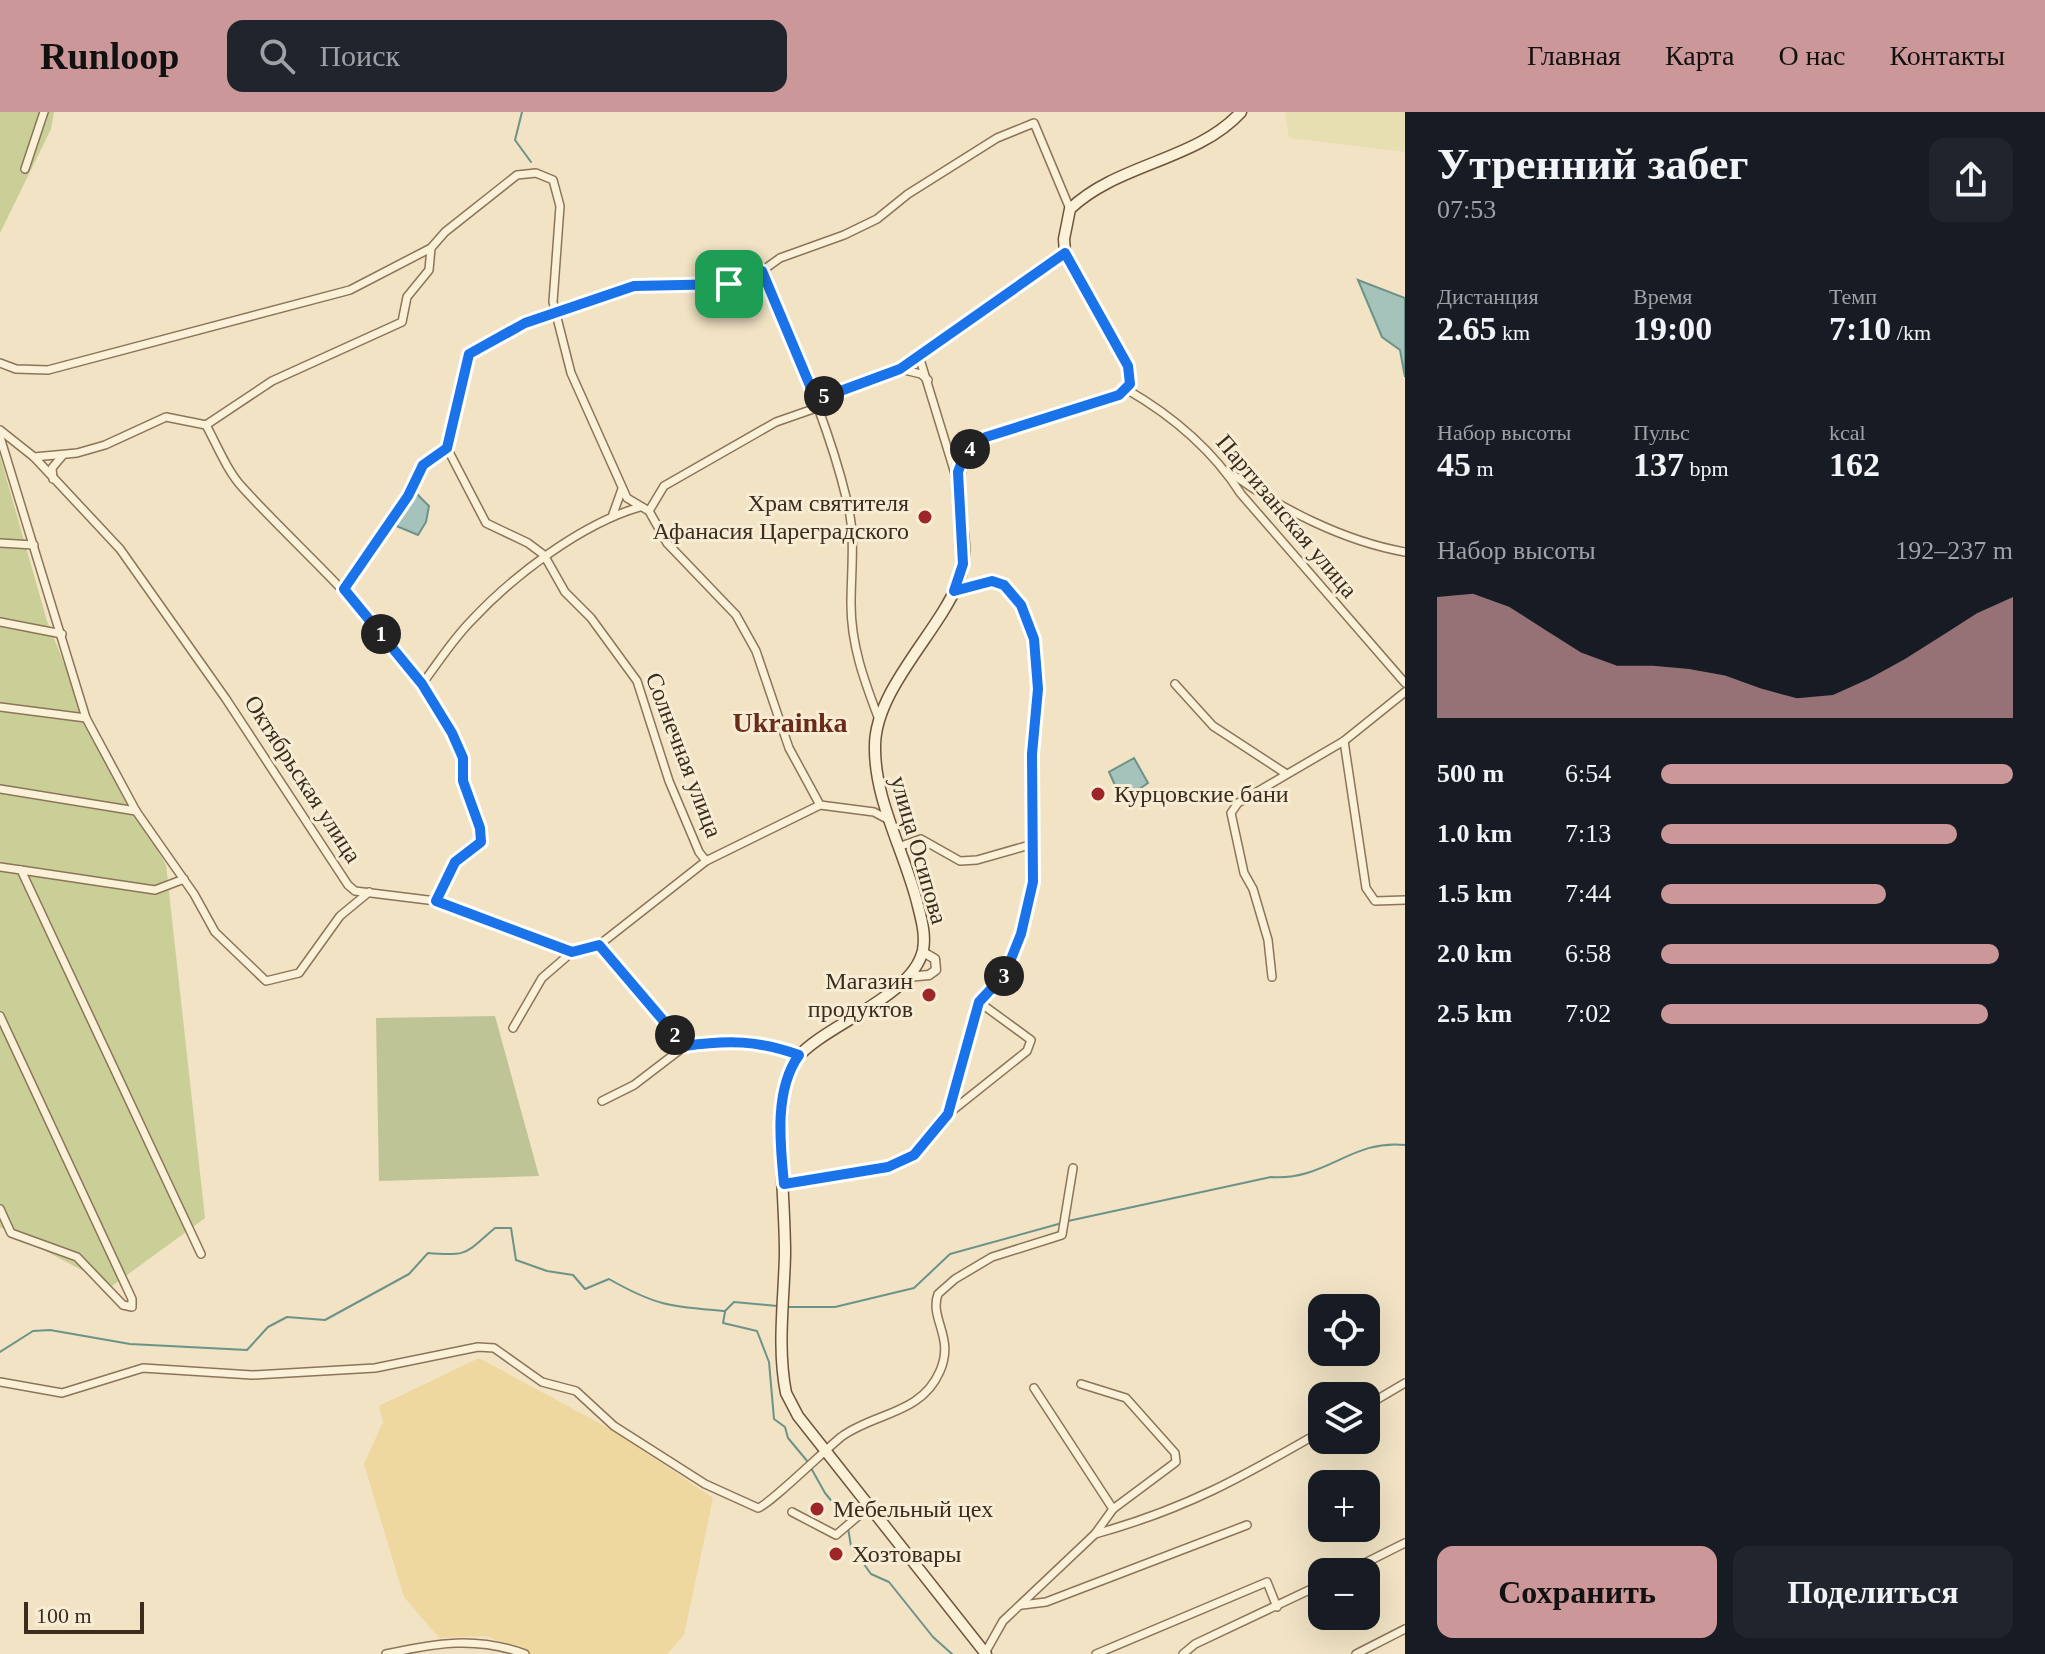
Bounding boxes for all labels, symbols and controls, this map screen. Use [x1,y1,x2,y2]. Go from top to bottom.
search box [227,20,787,92]
icon: search [255,34,299,78]
text: Runloop [40,35,179,77]
text: Поиск [319,39,400,72]
text: Главная [1527,40,1621,71]
text: Карта [1665,40,1734,71]
text: О нас [1778,40,1845,71]
text: Контакты [1889,40,2005,71]
button: share [1929,138,2013,222]
text: Утренний забег [1437,140,1748,189]
text: 07:53 [1437,195,1496,224]
pin [695,250,763,318]
icon: arrive [707,262,751,306]
text: Дистанция [1437,284,1539,309]
text: Время [1633,284,1692,309]
text: Темп [1829,284,1877,309]
text: 2.65 [1437,310,1497,347]
text: 19:00 [1633,310,1712,347]
text: 7:10 [1829,310,1891,347]
text: km [1497,320,1530,345]
text: /km [1891,320,1931,345]
pin: 5 [804,376,844,416]
text: 5 [819,383,830,408]
text: Набор высоты [1437,420,1571,445]
text: Пульс [1633,420,1690,445]
text: kcal [1829,420,1866,445]
pin: 4 [950,429,990,469]
street label: Партизанская улица [1211,429,1363,603]
text: 4 [965,436,976,461]
text: 45 [1437,446,1471,483]
text: 137 [1633,446,1684,483]
text: 162 [1829,446,1880,483]
text: m [1471,456,1494,481]
text: bpm [1684,456,1729,481]
place label: Храм святителя Афанасия Цареградского [653,490,909,544]
marker: Храм святителя Афанасия Цареградского [916,508,934,526]
text: Набор высоты [1437,536,1596,565]
text: 192–237 m [1895,536,2013,565]
pin: 1 [361,614,401,654]
text: 1 [376,621,387,646]
street label: Солнечная улица [641,669,728,841]
street label: Октябрьская улица [239,691,367,868]
district label: Ukrainka [732,707,848,738]
text: 500 m [1437,759,1504,788]
text: 6:54 [1565,759,1611,788]
street label: улица Осипова [885,773,953,927]
place label: Курцовские бани [1114,781,1289,807]
marker: Курцовские бани [1089,785,1107,803]
text: 1.0 km [1437,819,1512,848]
text: 7:13 [1565,819,1611,848]
text: 1.5 km [1437,879,1512,908]
text: 7:44 [1565,879,1611,908]
text: 2.0 km [1437,939,1512,968]
text: 6:58 [1565,939,1611,968]
pin: 3 [984,956,1024,996]
text: 3 [999,963,1010,988]
place label: Магазин продуктов [808,968,913,1022]
marker: Магазин продуктов [920,986,938,1004]
text: 2.5 km [1437,999,1512,1028]
text: 7:02 [1565,999,1611,1028]
pin: 2 [655,1015,695,1055]
text: 2 [670,1022,681,1047]
map controls [1308,1294,1380,1630]
button: locate [1308,1294,1380,1366]
button: layers [1308,1382,1380,1454]
button: + [1308,1470,1380,1542]
place label: Мебельный цех [833,1496,993,1522]
marker: Мебельный цех [808,1500,826,1518]
place label: Хозтовары [852,1541,961,1567]
marker: Хозтовары [827,1545,845,1563]
button: Сохранить [1437,1546,1717,1638]
button: Поделиться [1733,1546,2013,1638]
button: − [1308,1558,1380,1630]
scale bar [24,1598,144,1634]
text: 100 m [36,1603,92,1628]

